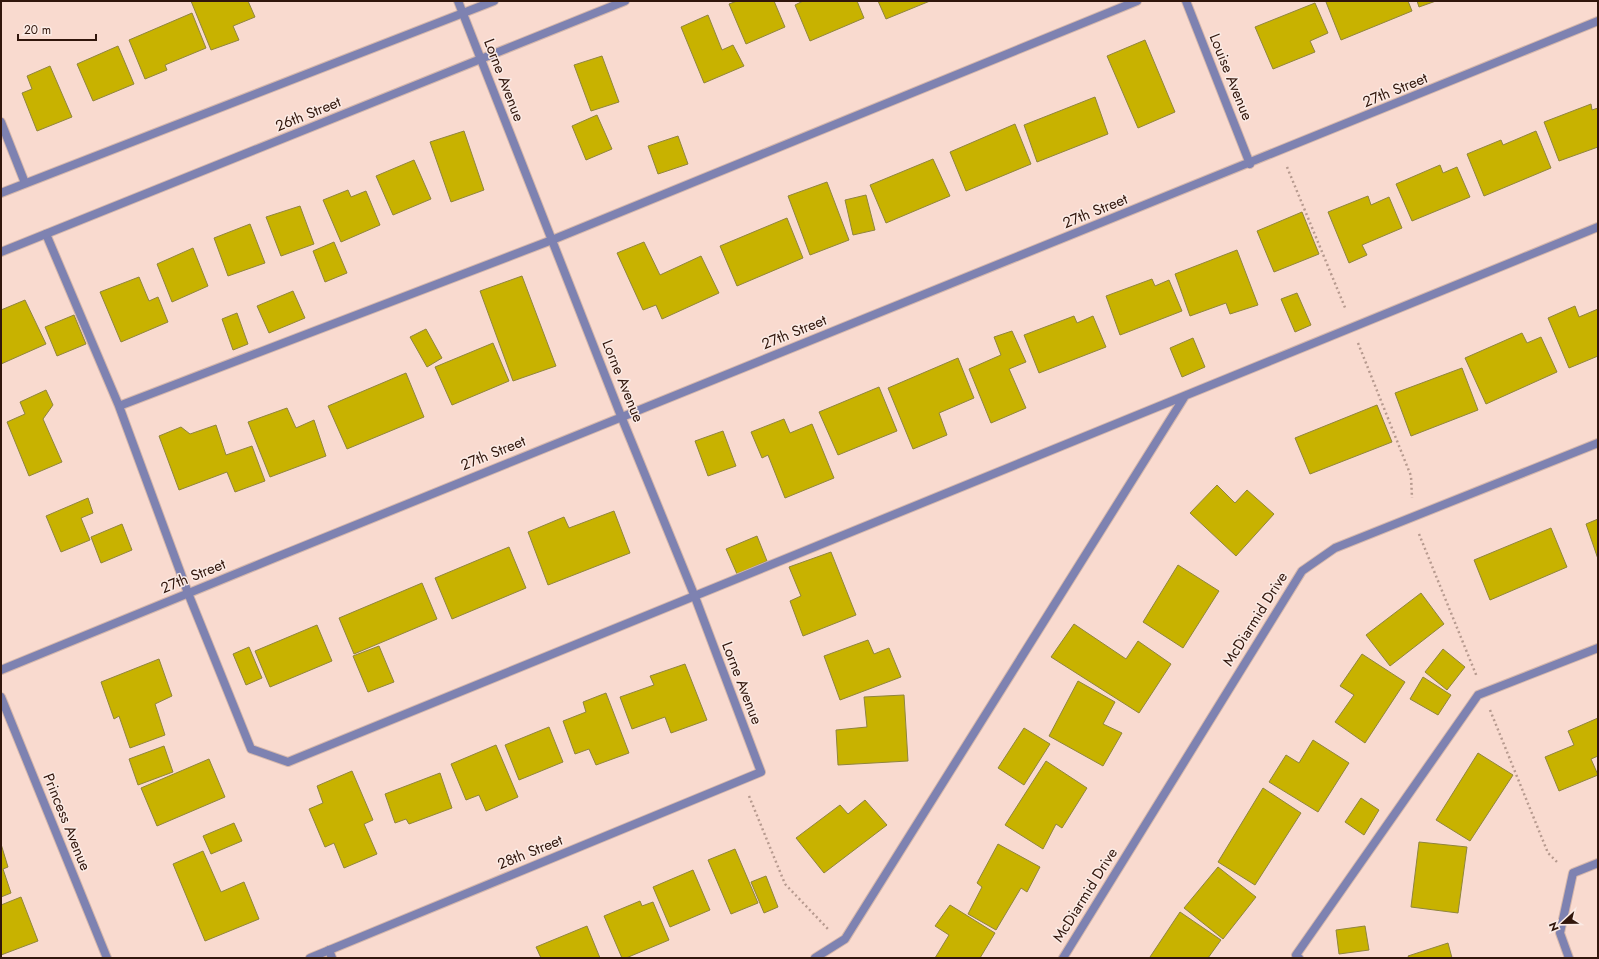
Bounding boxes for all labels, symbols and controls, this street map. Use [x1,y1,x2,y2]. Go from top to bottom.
scale bar [18,16,96,42]
text: 20 m [24,21,51,39]
street label: Louise Avenue [1204,30,1258,124]
street label: Lorne Avenue [478,35,530,125]
street label: 27th Street [1359,67,1431,113]
street label: 26th Street [272,91,344,137]
street label: 27th Street [1059,188,1131,234]
street label: 27th Street [758,309,830,355]
street label: Lorne Avenue [597,337,650,426]
street label: 27th Street [457,430,529,476]
street label: 27th Street [157,553,229,599]
street label: McDiarmid Drive [1217,567,1293,671]
street label: Lorne Avenue [716,638,768,728]
street label: Princess Avenue [37,770,97,874]
street label: 28th Street [494,829,566,875]
street label: McDiarmid Drive [1047,843,1123,947]
north arrow [1543,903,1583,943]
text: N [1545,920,1563,934]

